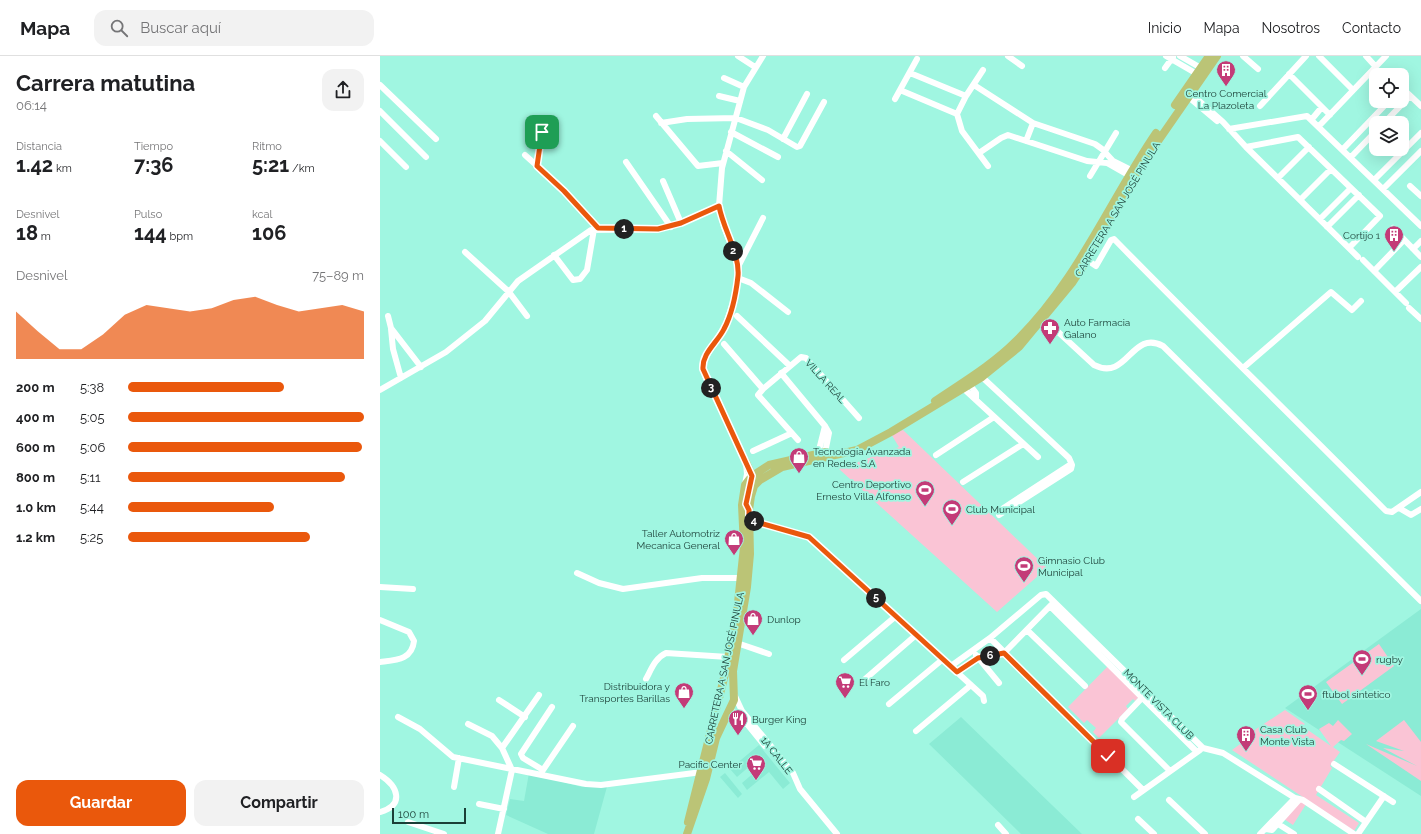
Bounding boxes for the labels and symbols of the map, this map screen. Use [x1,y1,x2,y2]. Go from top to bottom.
building icon: Centro Comercial La Plazoleta [1215,59,1237,87]
place label: Centro Comercial La Plazoleta [1186,88,1267,111]
pin [525,115,559,149]
street label: CARRETERA A SAN JOSÉ PINULA [1073,140,1162,279]
pin: 1 [614,219,634,239]
building icon: Cortijo 1 [1383,224,1405,252]
place label: Cortijo 1 [1343,230,1381,241]
pin: 2 [723,241,743,261]
pharmacy icon: Auto Farmacia Galano [1039,317,1061,345]
place label: Auto Farmacia Galano [1064,317,1130,340]
street label: VILLA REAL [803,357,848,406]
pin: 3 [701,378,721,398]
shop icon: Tecnologia Avanzada en Redes. S.A [788,446,810,474]
place label: Tecnologia Avanzada en Redes. S.A [813,446,911,469]
place label: Centro Deportivo Ernesto Villa Alfonso [816,479,911,502]
sports icon: Centro Deportivo Ernesto Villa Alfonso [914,479,936,507]
sports icon: Club Municipal [941,498,963,526]
place label: Club Municipal [966,504,1035,515]
pin: 4 [744,511,764,531]
place label: Taller Automotriz Mecanica General [637,528,720,551]
shop icon: Taller Automotriz Mecanica General [723,528,745,556]
sports icon: Gimnasio Club Municipal [1013,555,1035,583]
place label: Gimnasio Club Municipal [1038,555,1105,578]
pin: 5 [866,588,886,608]
street label: CARRETERA A SAN JOSÉ PINULA [703,591,746,745]
shop icon: Dunlop [742,608,764,636]
place label: Dunlop [767,614,801,625]
pin: 6 [980,646,1000,666]
sports icon: rugby [1351,648,1373,676]
place label: rugby [1376,654,1404,665]
street label: MONTE VISTA CLUB [1121,667,1196,742]
supermarket icon: El Faro [834,671,856,699]
place label: El Faro [859,677,890,688]
place label: Distribuidora y Transportes Barillas [580,681,671,704]
shop icon: Distribuidora y Transportes Barillas [673,681,695,709]
sports icon: ftubol sintetico [1297,683,1319,711]
place label: ftubol sintetico [1322,689,1391,700]
restaurant icon: Burger King [727,708,749,736]
place label: Burger King [752,714,806,725]
building icon: Casa Club Monte Vista [1235,724,1257,752]
place label: Casa Club Monte Vista [1260,724,1314,747]
street label: 1A CALLE [759,734,795,776]
pin [1091,739,1125,773]
supermarket icon: Pacific Center [745,753,767,781]
place label: Pacific Center [678,759,742,770]
scale bar [392,806,466,825]

